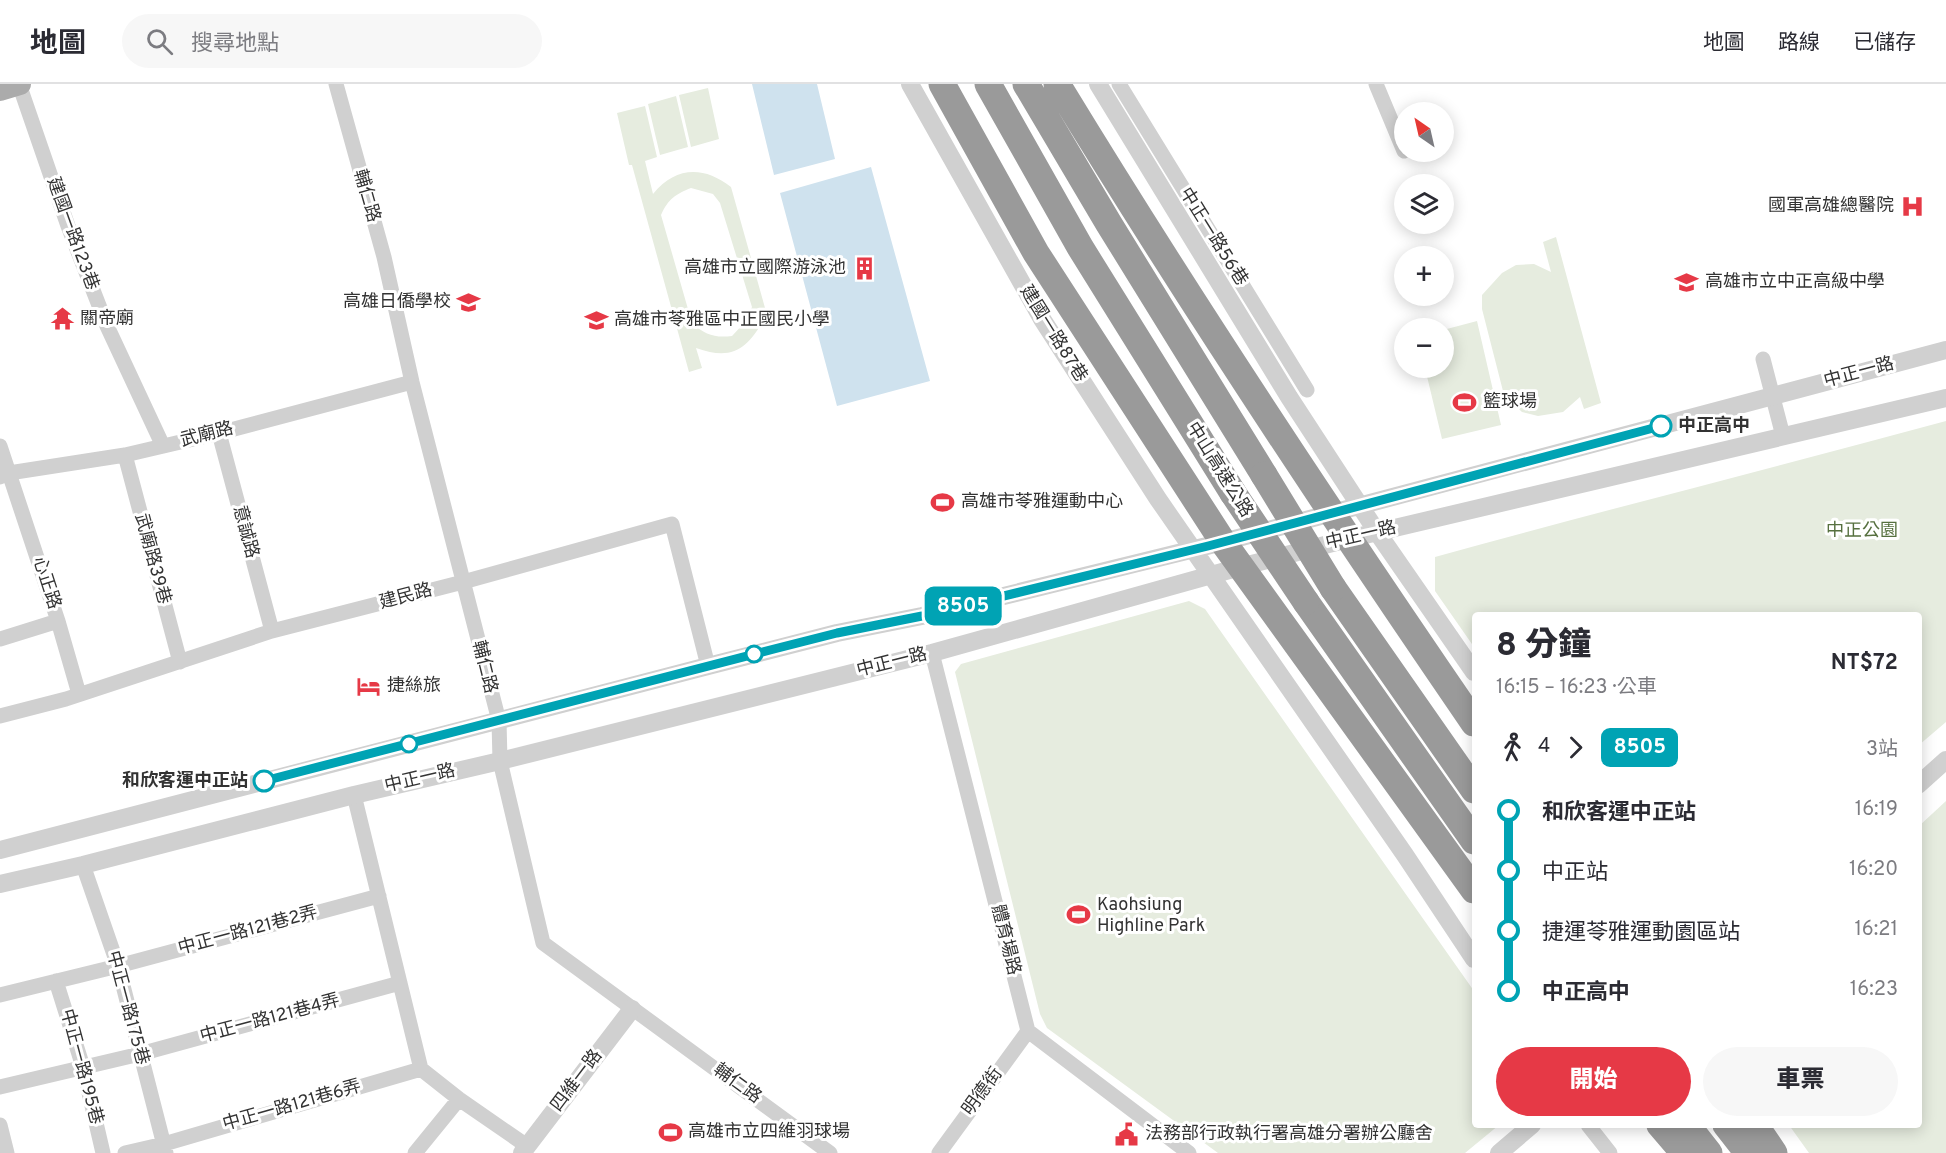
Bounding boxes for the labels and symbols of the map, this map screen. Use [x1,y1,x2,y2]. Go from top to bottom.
north arrow [1394,102,1454,162]
street label: 輔仁路 [348,167,384,225]
street label: 建國一路123巷 [41,174,103,294]
street label: 中正一路56巷 [1174,183,1252,291]
hospital icon: 國軍高雄總醫院 [1899,193,1925,219]
place label: 國軍高雄總醫院 [1768,195,1894,218]
building icon: 高雄市立國際游泳池 [851,255,877,281]
place label: 高雄市立國際游泳池 [684,257,846,280]
school or university icon: 高雄市立中正高級中學 [1674,269,1700,295]
place label: 高雄市立中正高級中學 [1705,271,1885,294]
street label: 建國一路87巷 [1014,281,1092,387]
school or university icon: 高雄日僑學校 [456,289,482,315]
place label: 高雄日僑學校 [343,291,451,314]
temple icon: 關帝廟 [49,306,75,332]
school or university icon: 高雄市苓雅區中正國民小學 [583,307,609,333]
place label: 關帝廟 [80,308,134,331]
place label: 高雄市苓雅區中正國民小學 [614,309,830,332]
street label: 中正一路 [1821,353,1897,393]
sports icon: 籃球場 [1452,389,1478,415]
place label: 籃球場 [1483,391,1537,414]
marker: 中正高中 [1650,415,1672,437]
place label: 中正高中 [1678,415,1750,438]
street label: 武廟路 [178,417,236,453]
street label: 中山高速公路 [1181,418,1257,522]
sports icon: 高雄市苓雅運動中心 [930,489,956,515]
place label: 高雄市苓雅運動中心 [961,491,1123,514]
street label: 意誠路 [227,503,263,561]
street label: 武廟路39巷 [129,511,175,607]
street label: 中正一路 [1323,517,1399,555]
park label: 中正公園 [1826,520,1898,543]
street label: 心正路 [27,554,65,612]
street label: 建民路 [377,579,435,615]
line badge: 8505 [921,586,1005,626]
street label: 輔仁路 [466,638,502,696]
street label: 中正一路 [854,643,930,683]
unlabelled marker [745,645,763,663]
hotel icon: 捷絲旅 [356,673,382,699]
place label: 捷絲旅 [387,675,441,698]
unlabelled marker [400,735,418,753]
street label: 中正一路 [382,760,458,798]
place label: 和欣客運中正站 [122,770,248,793]
marker: 和欣客運中正站 [253,770,275,792]
place label: Kaohsiung Highline Park [1097,894,1205,938]
street label: 中正一路121巷2弄 [176,901,320,961]
street label: 體育場路 [985,902,1025,978]
sports icon: Kaohsiung Highline Park [1066,902,1092,928]
street label: 中正一路175巷 [101,948,153,1068]
street label: 中正一路121巷4弄 [198,989,342,1049]
street label: 中正一路195巷 [55,1007,107,1127]
street label: 四維一路 [546,1045,608,1117]
street label: 輔仁路 [708,1059,766,1109]
street label: 明德街 [958,1063,1008,1121]
street label: 中正一路121巷6弄 [220,1075,364,1137]
sports icon: 高雄市立四維羽球場 [657,1119,683,1145]
place label: 高雄市立四維羽球場 [688,1121,850,1144]
public building icon: 法務部行政執行署高雄分署辦公廳舍 [1114,1121,1140,1147]
place label: 法務部行政執行署高雄分署辦公廳舍 [1145,1123,1433,1146]

